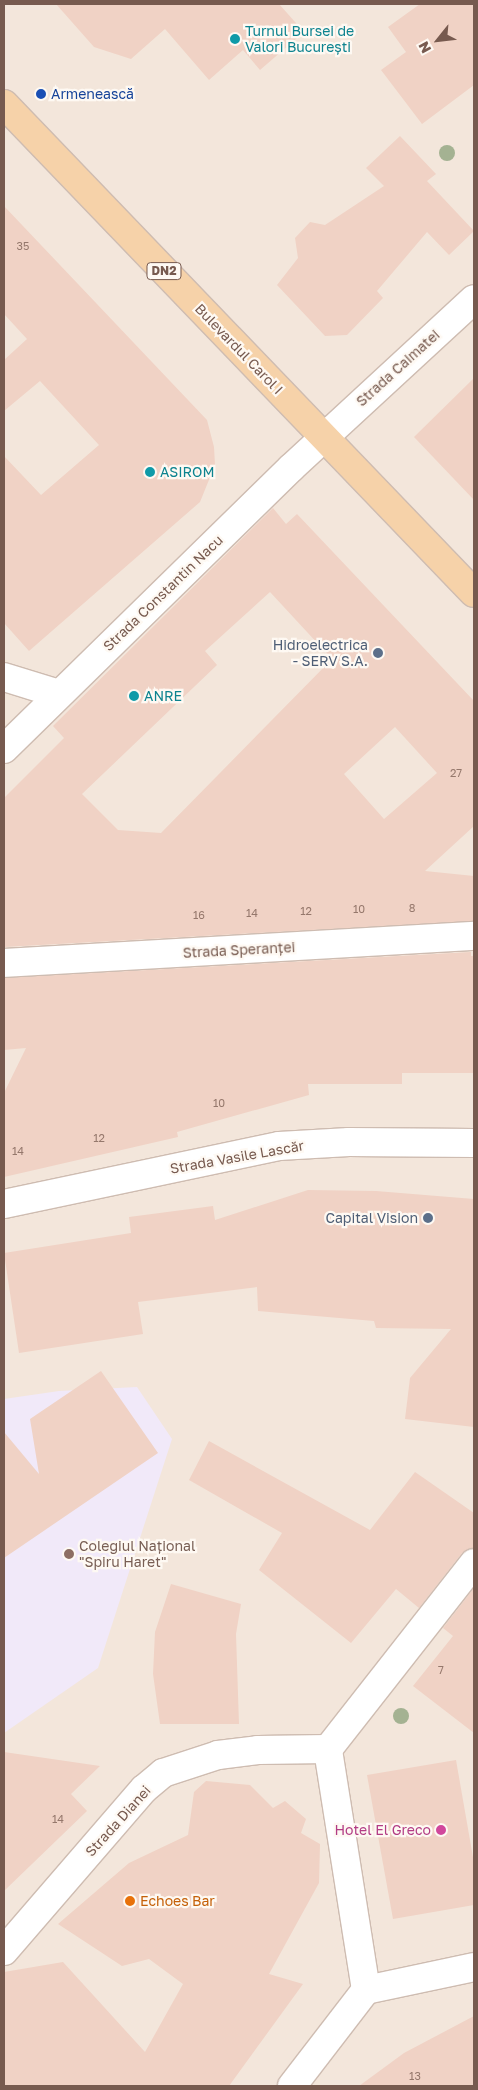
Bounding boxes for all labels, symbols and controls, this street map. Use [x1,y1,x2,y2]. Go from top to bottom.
north arrow [413,15,463,65]
place label: Turnul Bursei de Valori București [245,23,354,56]
marker: Turnul Bursei de Valori București [229,33,241,45]
text: N [414,39,434,56]
place label: Armenească [51,86,134,102]
marker: Armenească [35,88,47,100]
house number: 35 [17,239,29,253]
road number: DN2 [145,262,183,280]
street label: Bulevardul Carol I [192,300,286,398]
street label: Strada Caimatei [353,326,443,410]
place label: ASIROM [160,464,215,480]
marker: ASIROM [144,466,156,478]
street label: Strada Constantin Nacu [100,532,226,654]
place label: Hidroelectrica - SERV S.A. [273,637,368,670]
marker: Hidroelectrica - SERV S.A. [372,647,384,659]
place label: ANRE [144,688,182,704]
marker: ANRE [128,690,140,702]
house number: 27 [450,766,462,780]
house number: 8 [409,901,415,915]
house number: 10 [353,902,365,916]
house number: 12 [300,904,312,918]
house number: 14 [246,906,258,920]
house number: 16 [193,908,205,922]
street label: Strada Speranței [182,939,296,961]
house number: 10 [213,1096,225,1110]
house number: 12 [93,1131,105,1145]
street label: Strada Vasile Lascăr [169,1137,305,1177]
house number: 14 [12,1144,24,1158]
place label: Capital Vision [325,1210,418,1226]
marker: Capital Vision [422,1212,434,1224]
place label: Colegiul Național "Spiru Haret" [79,1538,195,1570]
marker: Colegiul Național "Spiru Haret" [63,1548,75,1560]
house number: 7 [438,1663,444,1677]
street label: Strada Dianei [82,1782,154,1860]
house number: 14 [52,1812,64,1826]
place label: Hotel El Greco [334,1822,431,1838]
marker: Hotel El Greco [435,1824,447,1836]
place label: Echoes Bar [140,1893,215,1909]
marker: Echoes Bar [124,1895,136,1907]
house number: 13 [409,2069,421,2083]

